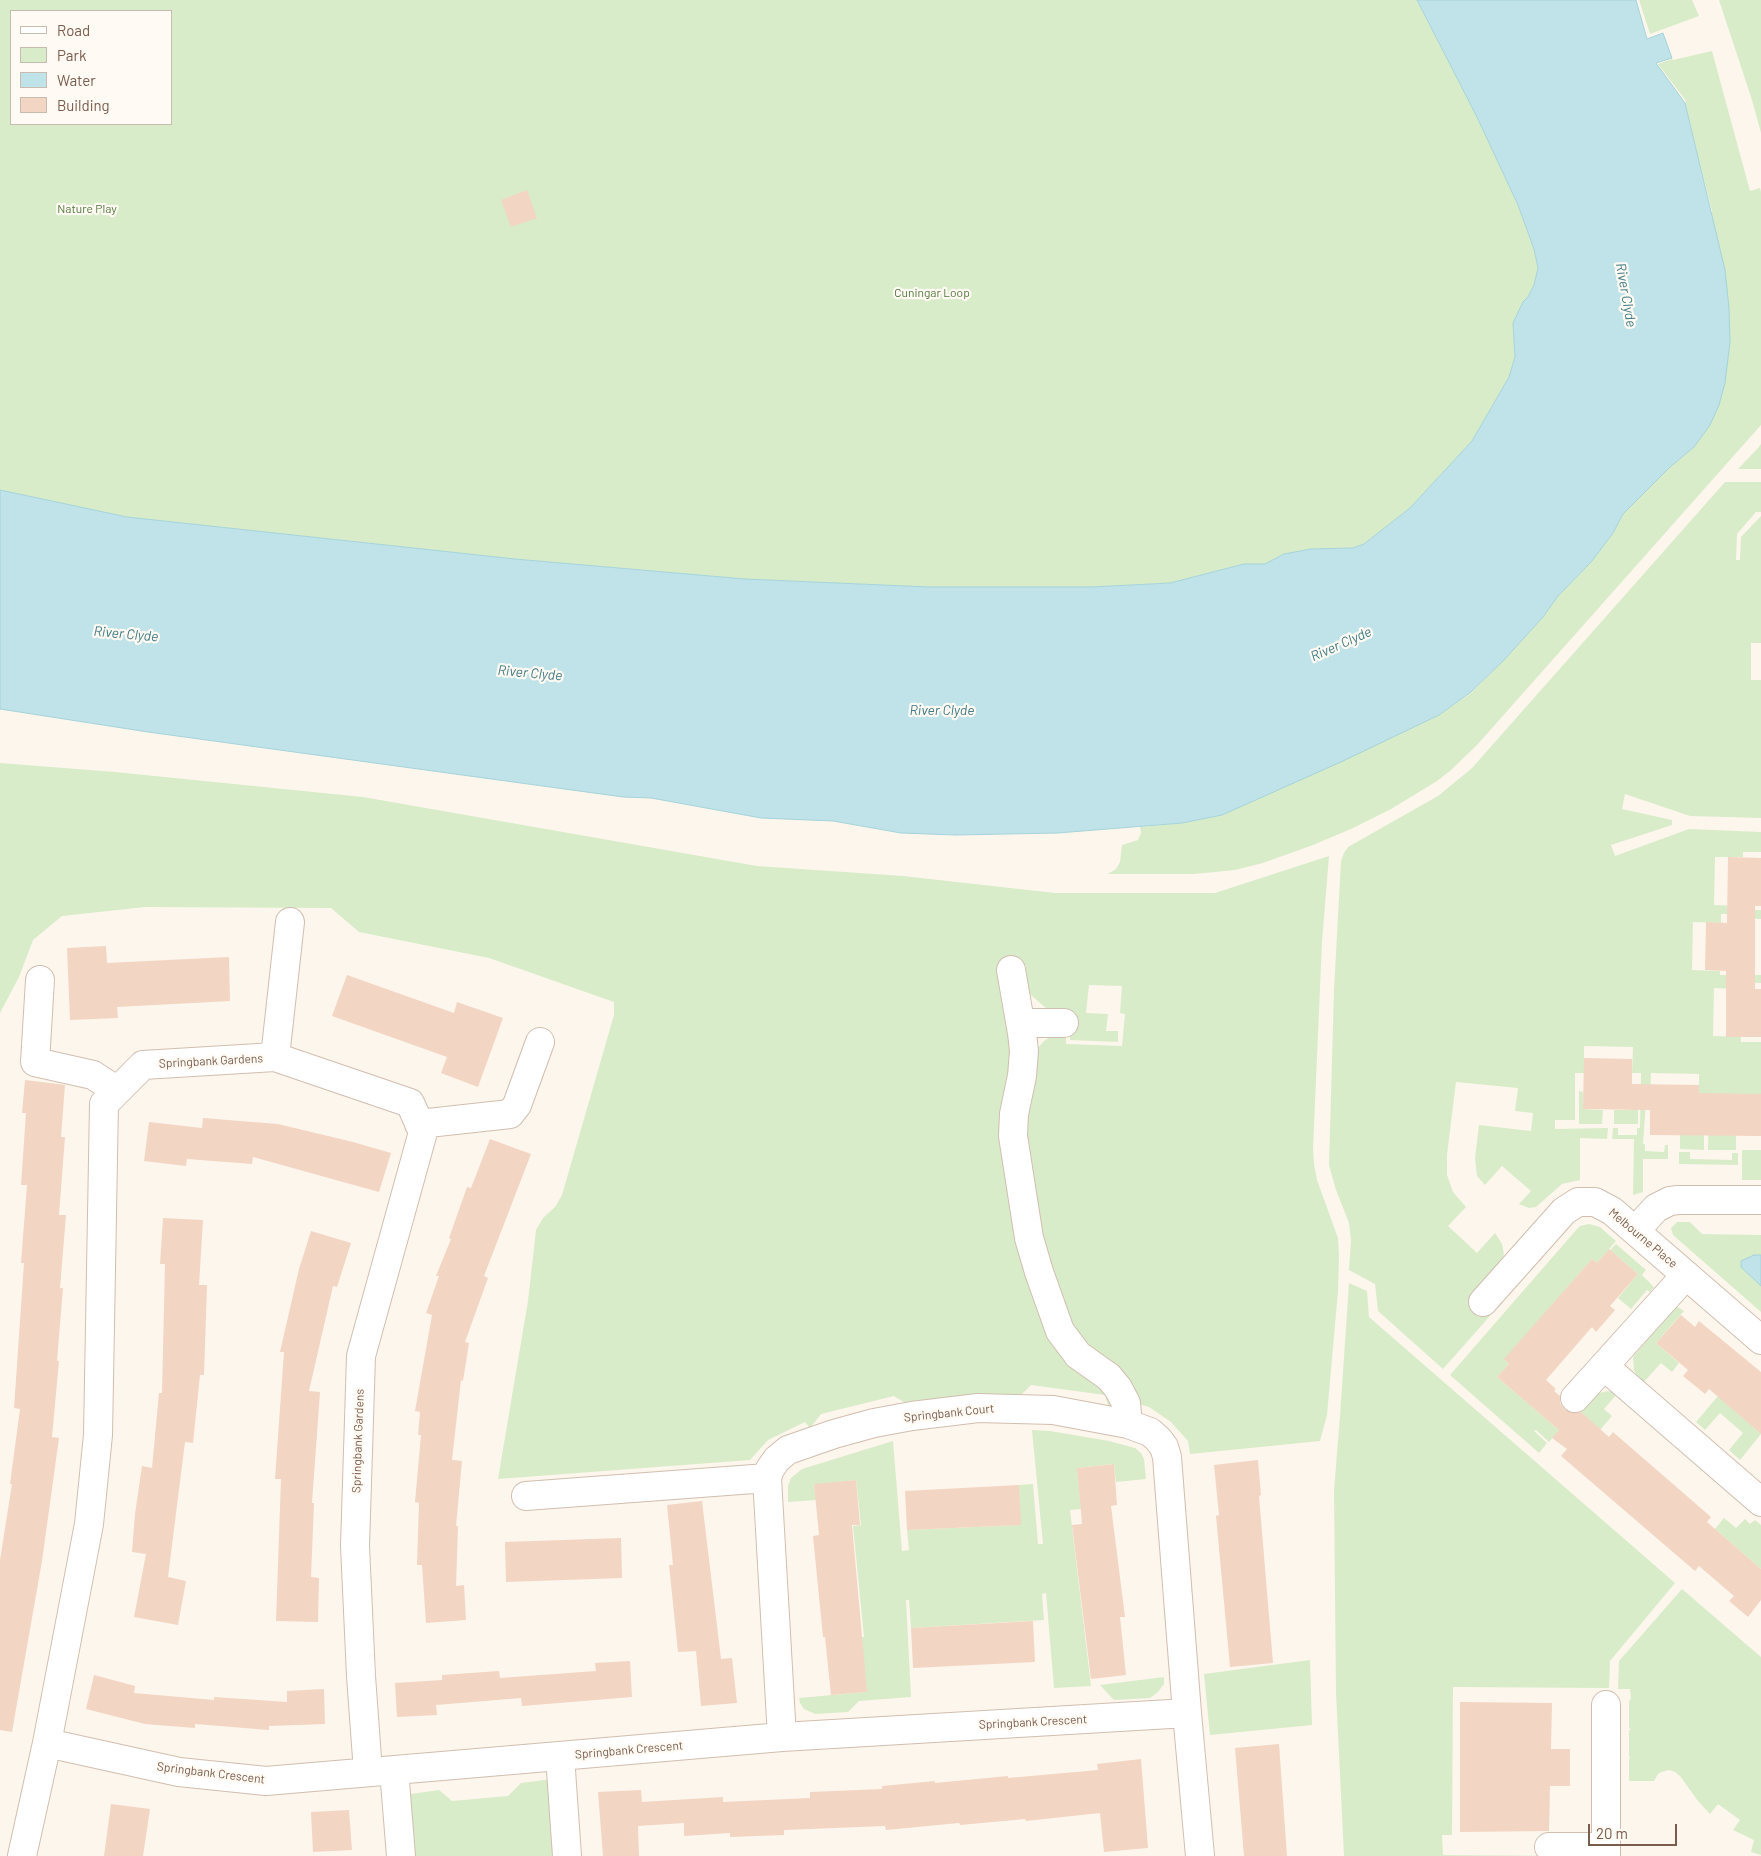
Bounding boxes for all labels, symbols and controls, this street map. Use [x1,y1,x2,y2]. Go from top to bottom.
legend [10,10,172,125]
text: Road [57,21,90,39]
text: Park [57,46,86,64]
text: Water [57,71,96,89]
text: Building [57,96,110,114]
park label: Nature Play [57,202,117,216]
water label: River Clyde [1612,262,1640,328]
park label: Cuningar Loop [894,286,970,300]
water label: River Clyde [93,623,159,645]
water label: River Clyde [1308,623,1374,665]
water label: River Clyde [497,662,563,684]
water label: River Clyde [910,702,974,718]
street label: Springbank Gardens [158,1051,264,1071]
street label: Melbourne Place [1606,1205,1680,1271]
street label: Springbank Gardens [349,1389,367,1493]
street label: Springbank Court [903,1401,995,1425]
street label: Springbank Crescent [978,1712,1088,1732]
street label: Springbank Crescent [574,1738,684,1762]
street label: Springbank Crescent [156,1759,266,1787]
scale bar [1591,1814,1680,1846]
text: 20 m [1596,1824,1628,1842]

